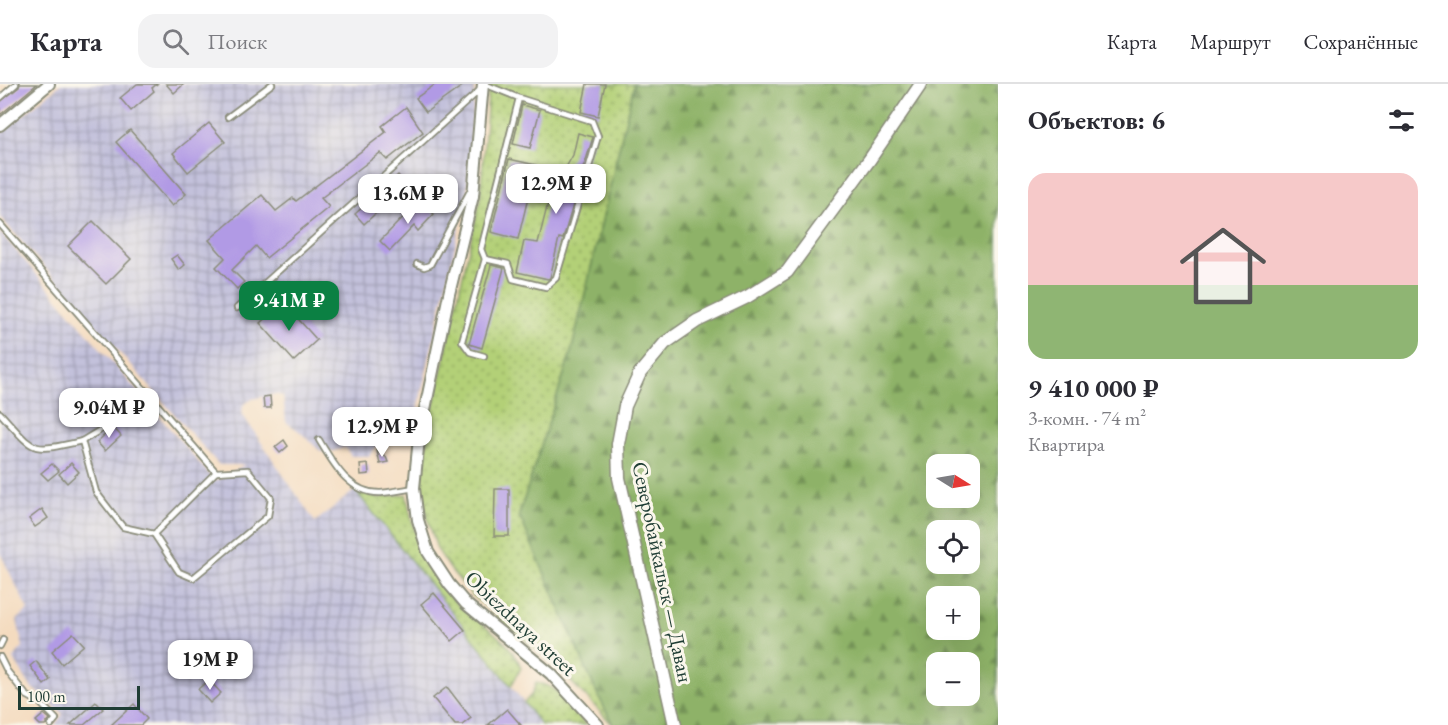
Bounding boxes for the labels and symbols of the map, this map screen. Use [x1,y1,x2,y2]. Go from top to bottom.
pin: 12.9M ₽ [501,164,611,215]
pin: 13.6M ₽ [353,174,463,225]
pin: 9.41M ₽ [234,281,344,332]
pin: 9.04M ₽ [54,388,164,439]
pin: 12.9M ₽ [327,407,437,458]
north arrow [926,454,980,508]
street label: Северобайкальск — Даван [626,459,700,685]
street label: Obiezdnaya street [460,565,583,682]
pin: 19M ₽ [168,640,252,691]
scale bar [18,683,140,710]

